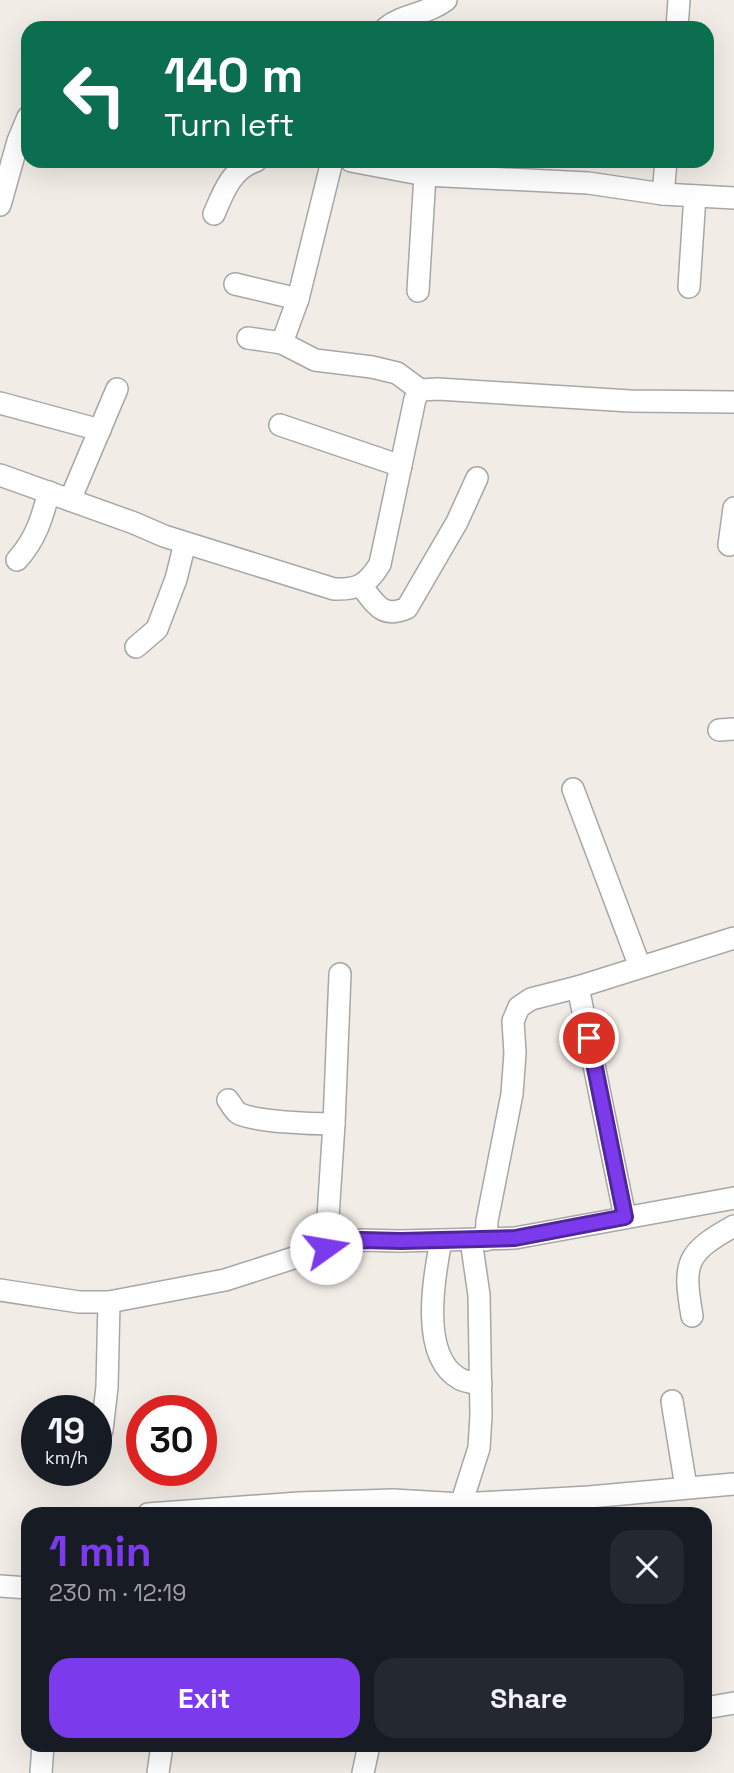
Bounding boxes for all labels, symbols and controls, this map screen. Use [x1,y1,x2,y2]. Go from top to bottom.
text: 140 m [164,44,303,106]
icon: left [49,49,140,140]
text: Turn left [164,105,294,145]
pin [559,1008,619,1068]
icon: arrive [570,1019,608,1057]
position arrow [289,1211,363,1285]
speed limit sign: 30 [126,1395,217,1486]
text: 19 [48,1409,85,1453]
text: km/h [45,1446,88,1469]
text: 1 min [49,1525,152,1578]
button: close [610,1530,684,1604]
text: 230 m · 12:19 [49,1578,186,1608]
button: Exit [49,1658,360,1738]
button: Share [374,1658,684,1738]

